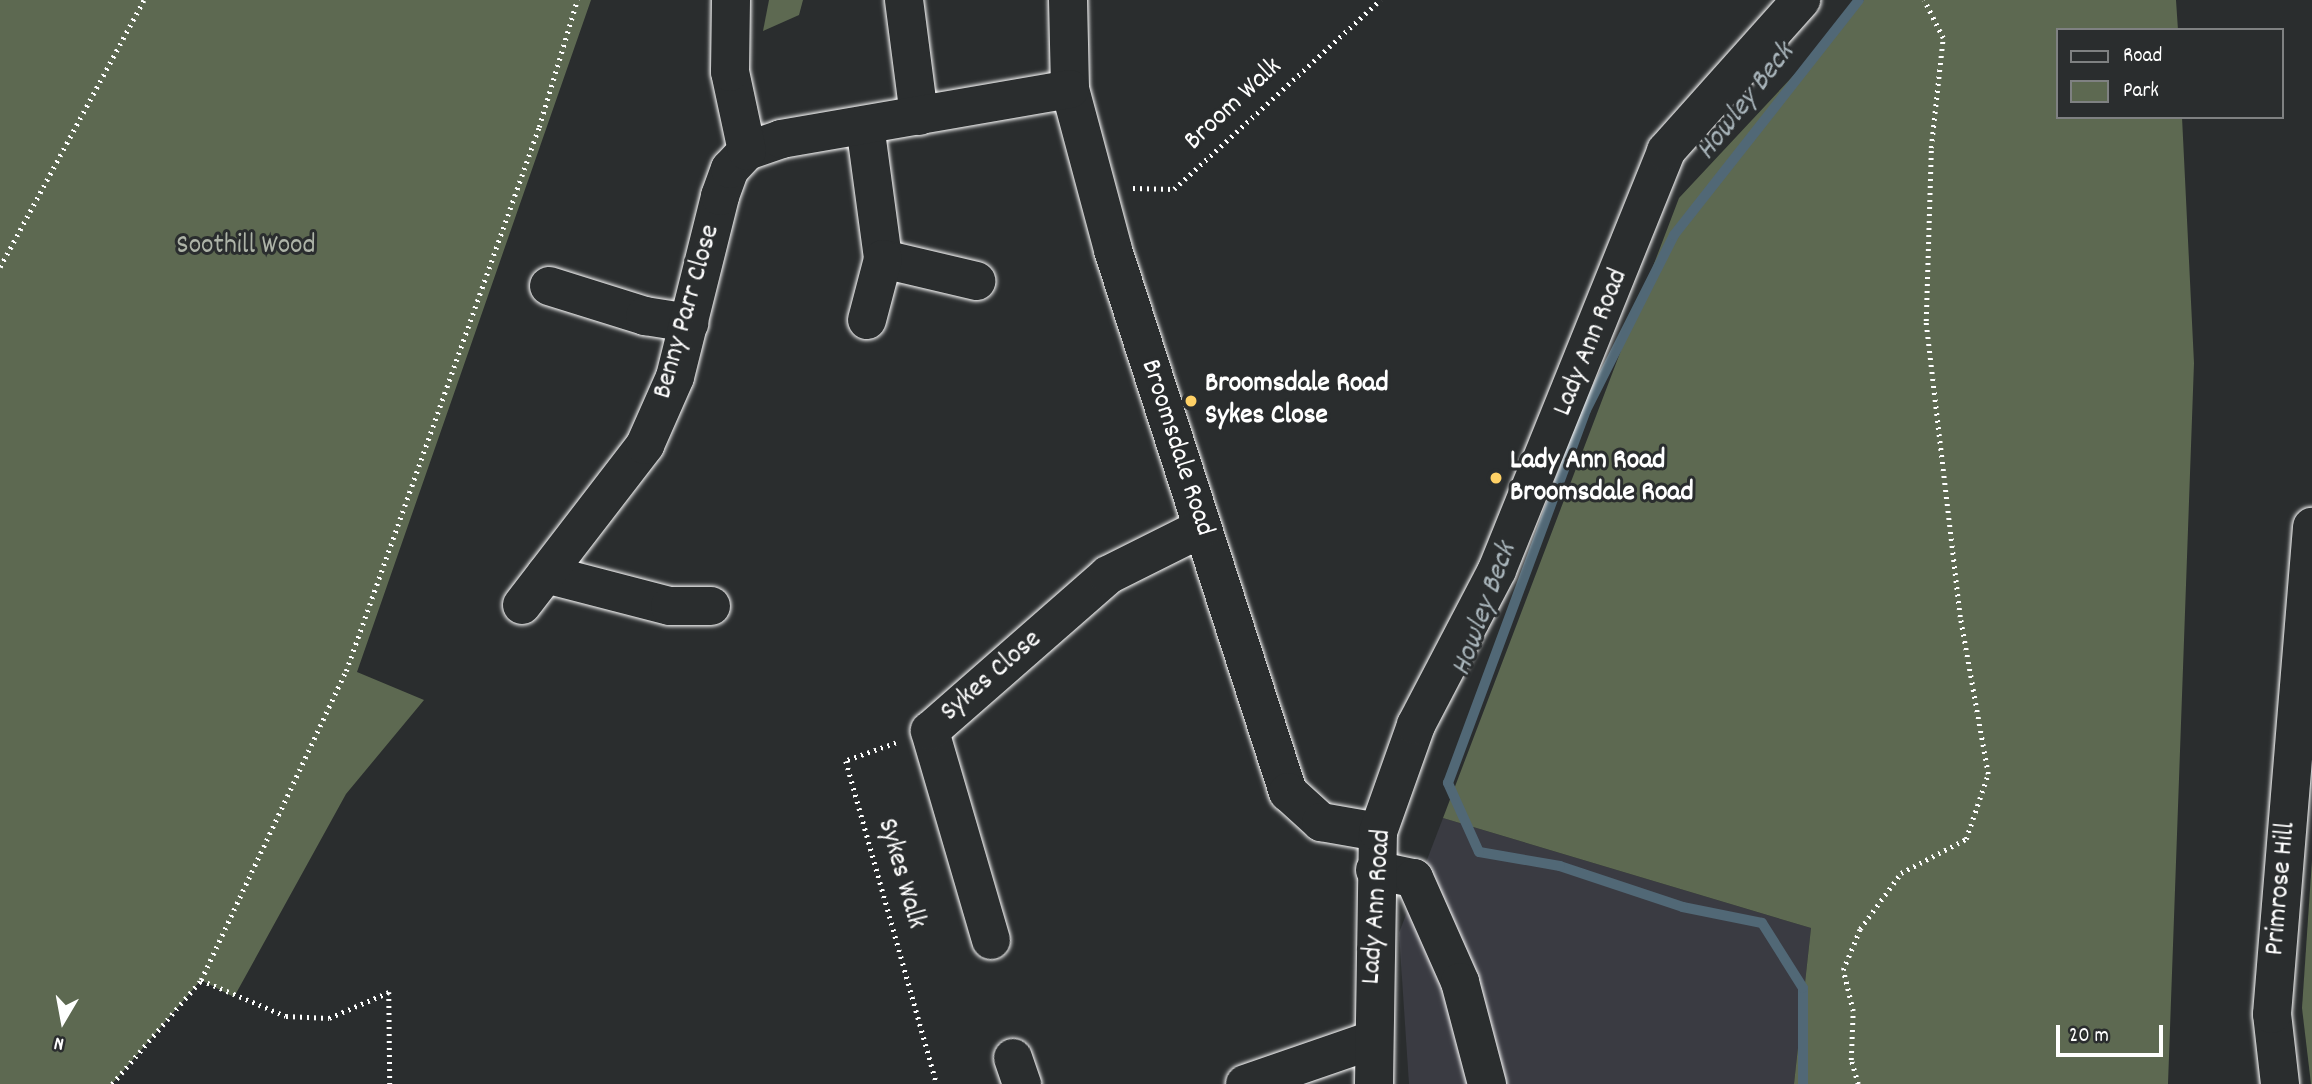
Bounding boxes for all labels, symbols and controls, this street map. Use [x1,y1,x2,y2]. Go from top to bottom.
legend [2056,28,2284,119]
water label: Howley Beck [1690,37,1804,169]
text: Road [2123,42,2162,72]
street label: Broom Walk [1178,51,1290,159]
text: Park [2123,77,2159,107]
street label: Benny Parr Close [647,221,729,403]
park label: Soothill Wood [176,230,316,264]
street label: Lady Ann Road [1547,265,1637,421]
street label: Broomsdale Road [1132,355,1220,541]
place label: Broomsdale Road Sykes Close [1205,368,1389,434]
marker: Broomsdale Road Sykes Close [1183,393,1199,409]
place label: Lady Ann Road Broomsdale Road [1510,445,1694,511]
marker: Lady Ann Road Broomsdale Road [1488,470,1504,486]
water label: Howley Beck [1445,538,1527,682]
street label: Sykes Close [935,624,1049,730]
street label: Sykes Walk [868,815,932,933]
street label: Primrose Hill [2259,821,2305,957]
street label: Lady Ann Road [1356,828,1400,986]
north arrow [28,986,98,1056]
scale bar [2060,1010,2167,1054]
text: 20 m [2069,1022,2109,1052]
text: N [52,1028,66,1056]

